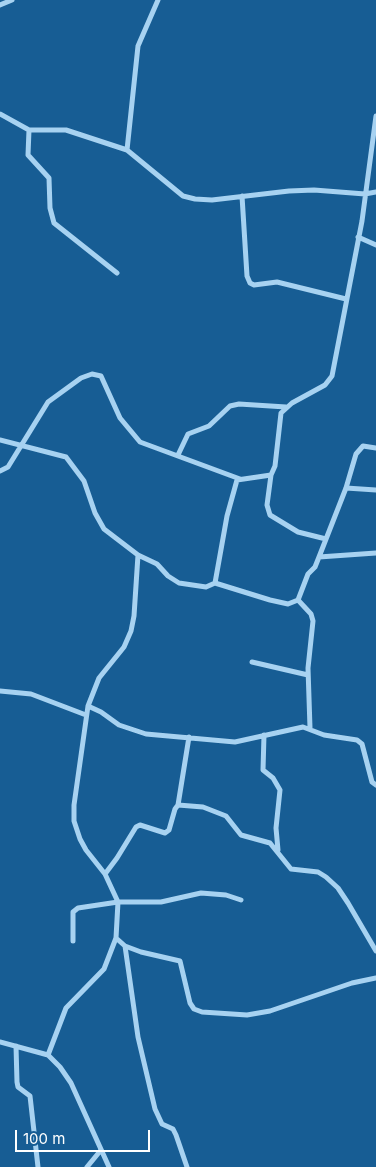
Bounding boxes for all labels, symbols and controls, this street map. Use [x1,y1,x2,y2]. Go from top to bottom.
scale bar [18,1120,152,1152]
text: 100 m [23,1129,65,1148]

